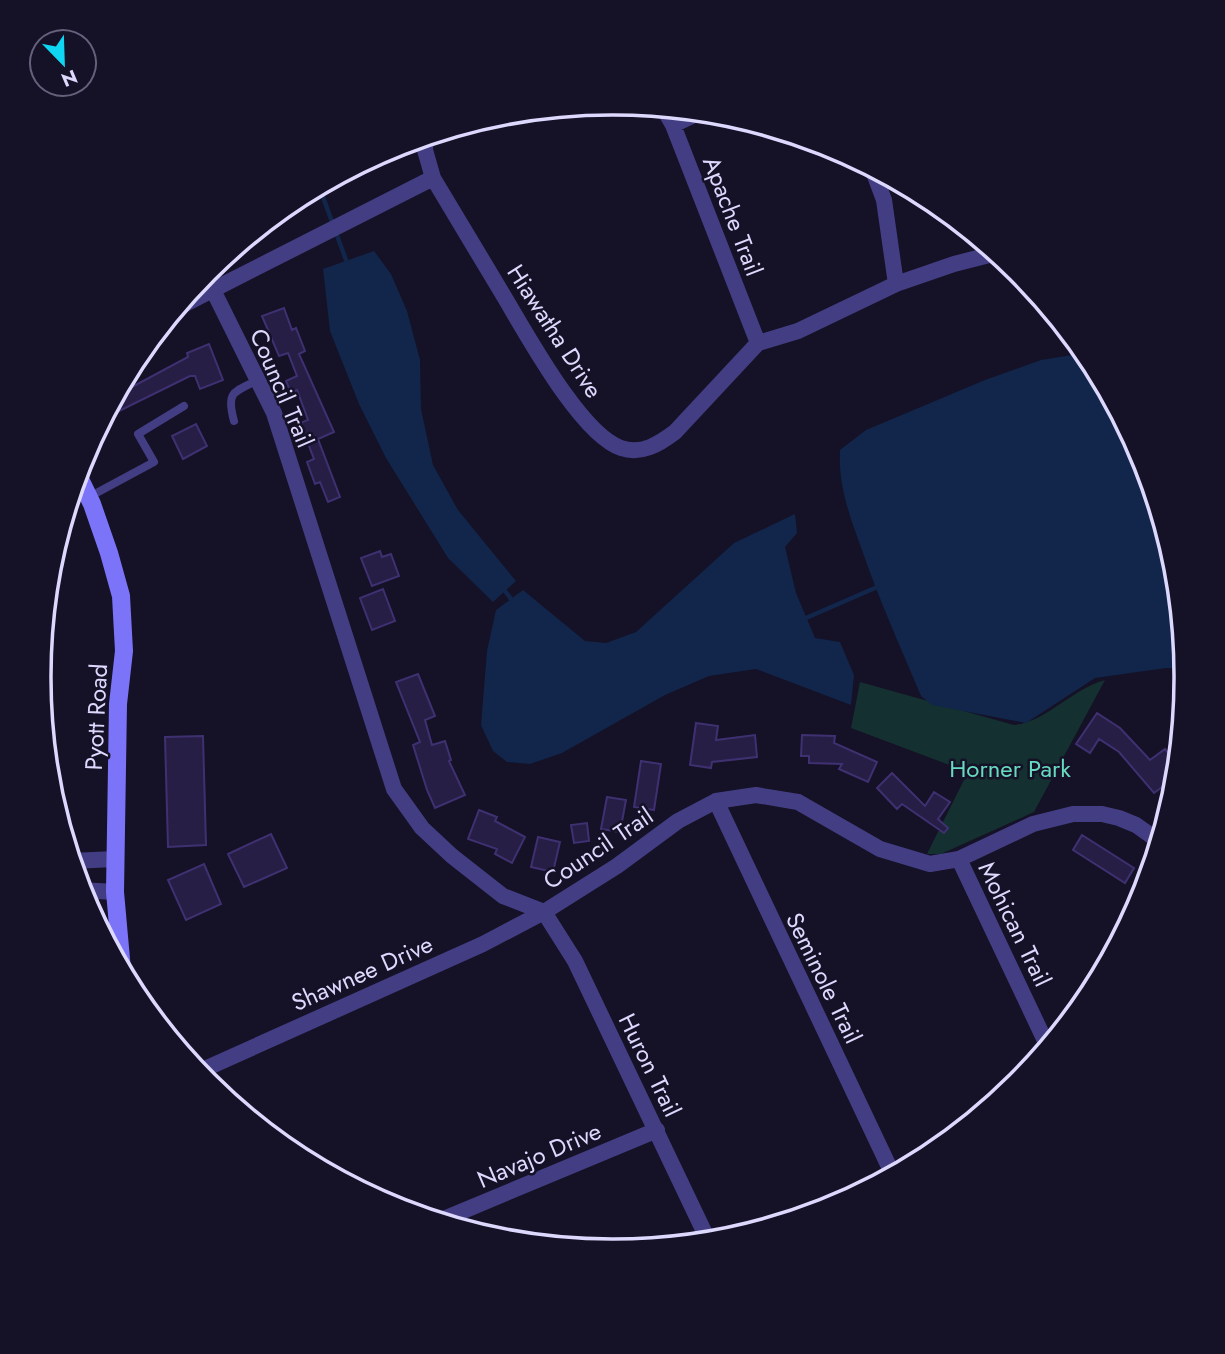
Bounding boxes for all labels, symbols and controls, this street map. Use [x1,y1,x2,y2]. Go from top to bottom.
north arrow [28,28,98,98]
text: N [57,63,82,94]
street label: Apache Trail [694,151,772,281]
street label: Hiawatha Drive [499,257,611,405]
street label: Council Trail [241,323,323,453]
street label: Pyott Road [76,663,116,771]
park label: Horner Park [949,751,1071,786]
street label: Council Trail [536,798,660,898]
street label: Mohican Trail [970,856,1060,992]
street label: Seminole Trail [777,906,871,1050]
street label: Shawnee Drive [286,926,438,1020]
street label: Huron Trail [610,1007,690,1123]
street label: Navajo Drive [472,1113,606,1197]

